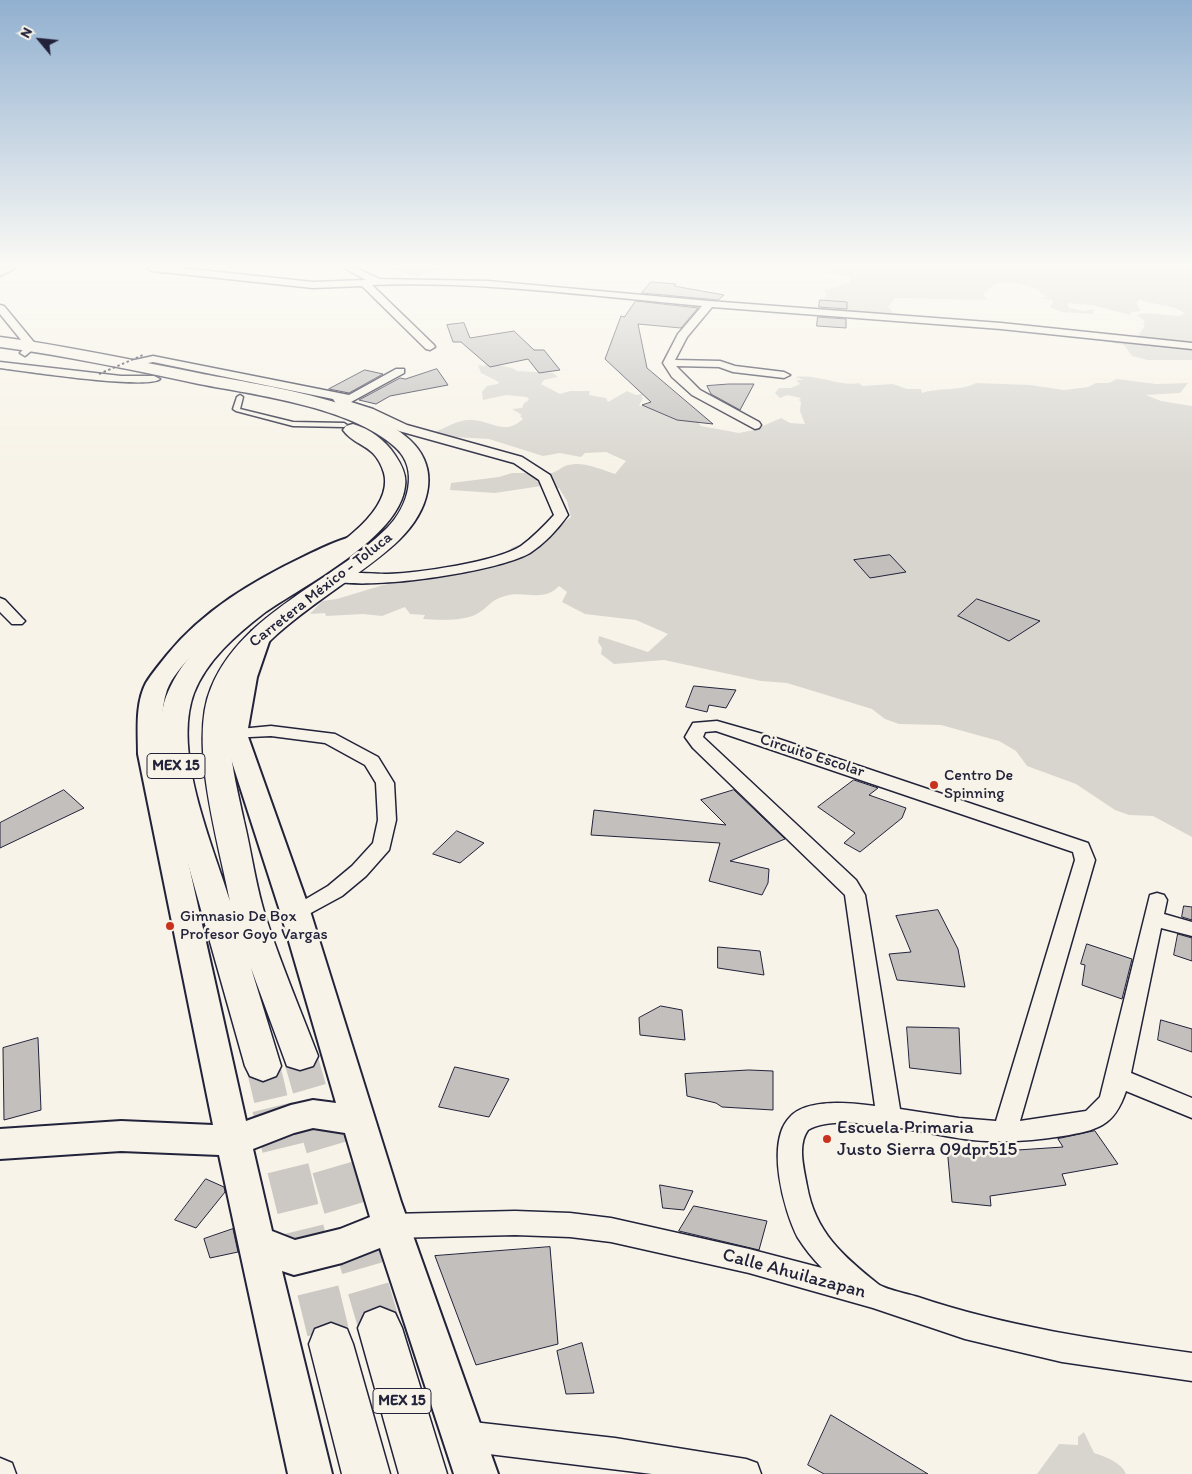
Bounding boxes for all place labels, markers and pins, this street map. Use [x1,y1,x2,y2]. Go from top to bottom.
place label: Centro De Spinning [944,766,1013,804]
marker: Centro De Spinning [928,779,940,791]
place label: Gimnasio De Box Profesor Goyo Vargas [180,907,328,945]
marker: Gimnasio De Box Profesor Goyo Vargas [164,920,176,932]
place label: Escuela Primaria Justo Sierra 09dpr515 [837,1117,1017,1161]
marker: Escuela Primaria Justo Sierra 09dpr515 [821,1133,833,1145]

